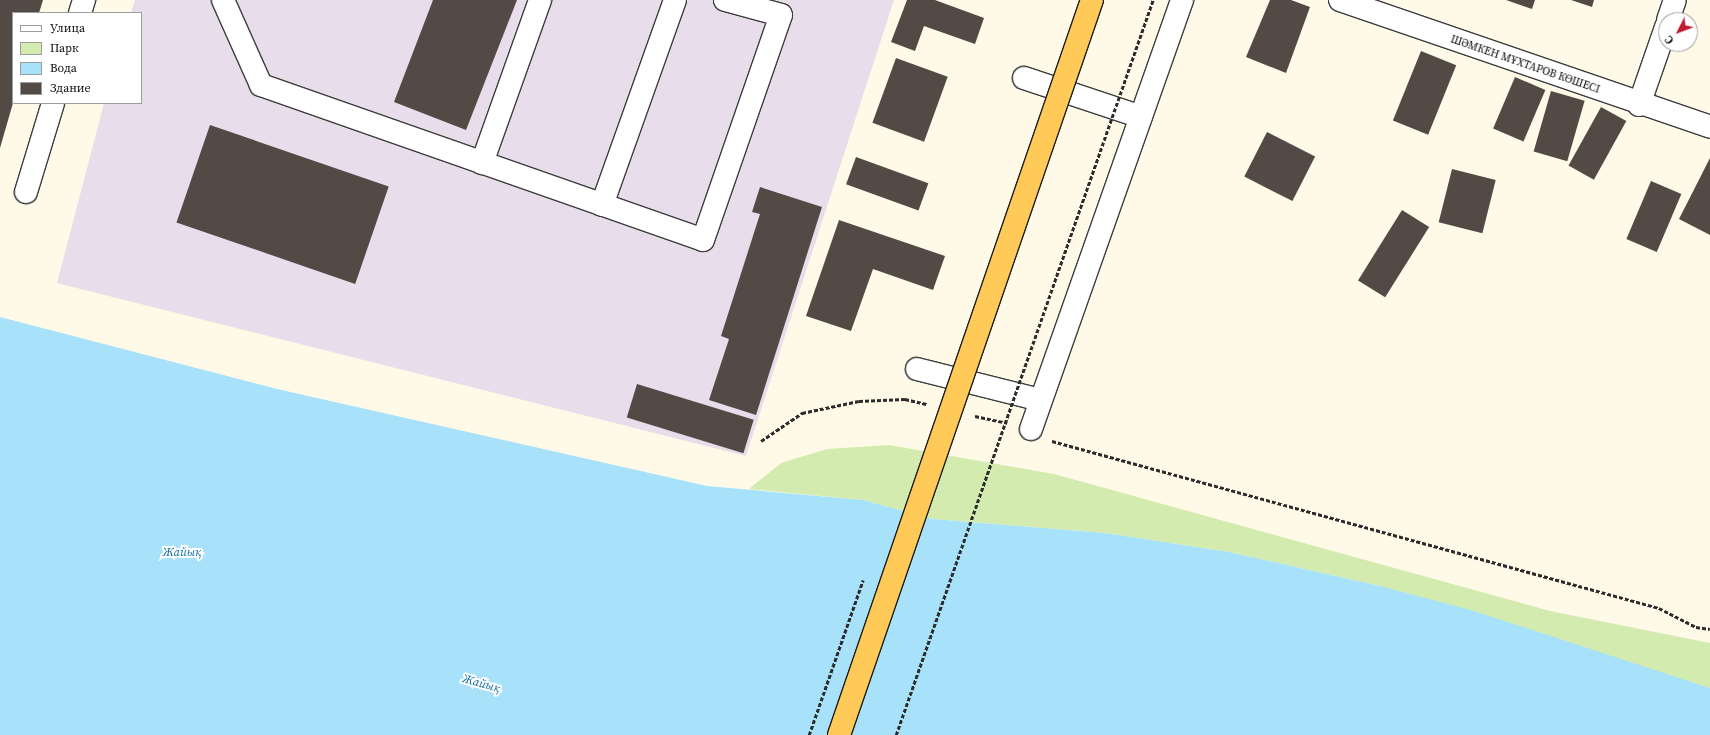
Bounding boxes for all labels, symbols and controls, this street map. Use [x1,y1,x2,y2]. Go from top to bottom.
legend [12,12,142,104]
north arrow [1658,12,1698,52]
text: Улица [50,20,85,36]
text: С [1662,32,1677,47]
street label: ШӘМКЕН МҰХТАРОВ КӨШЕСІ [1449,33,1601,97]
text: Парк [50,40,79,56]
text: Вода [50,60,77,76]
text: Здание [50,80,91,96]
water label: Жайық [163,546,201,560]
water label: Жайық [461,672,501,696]

